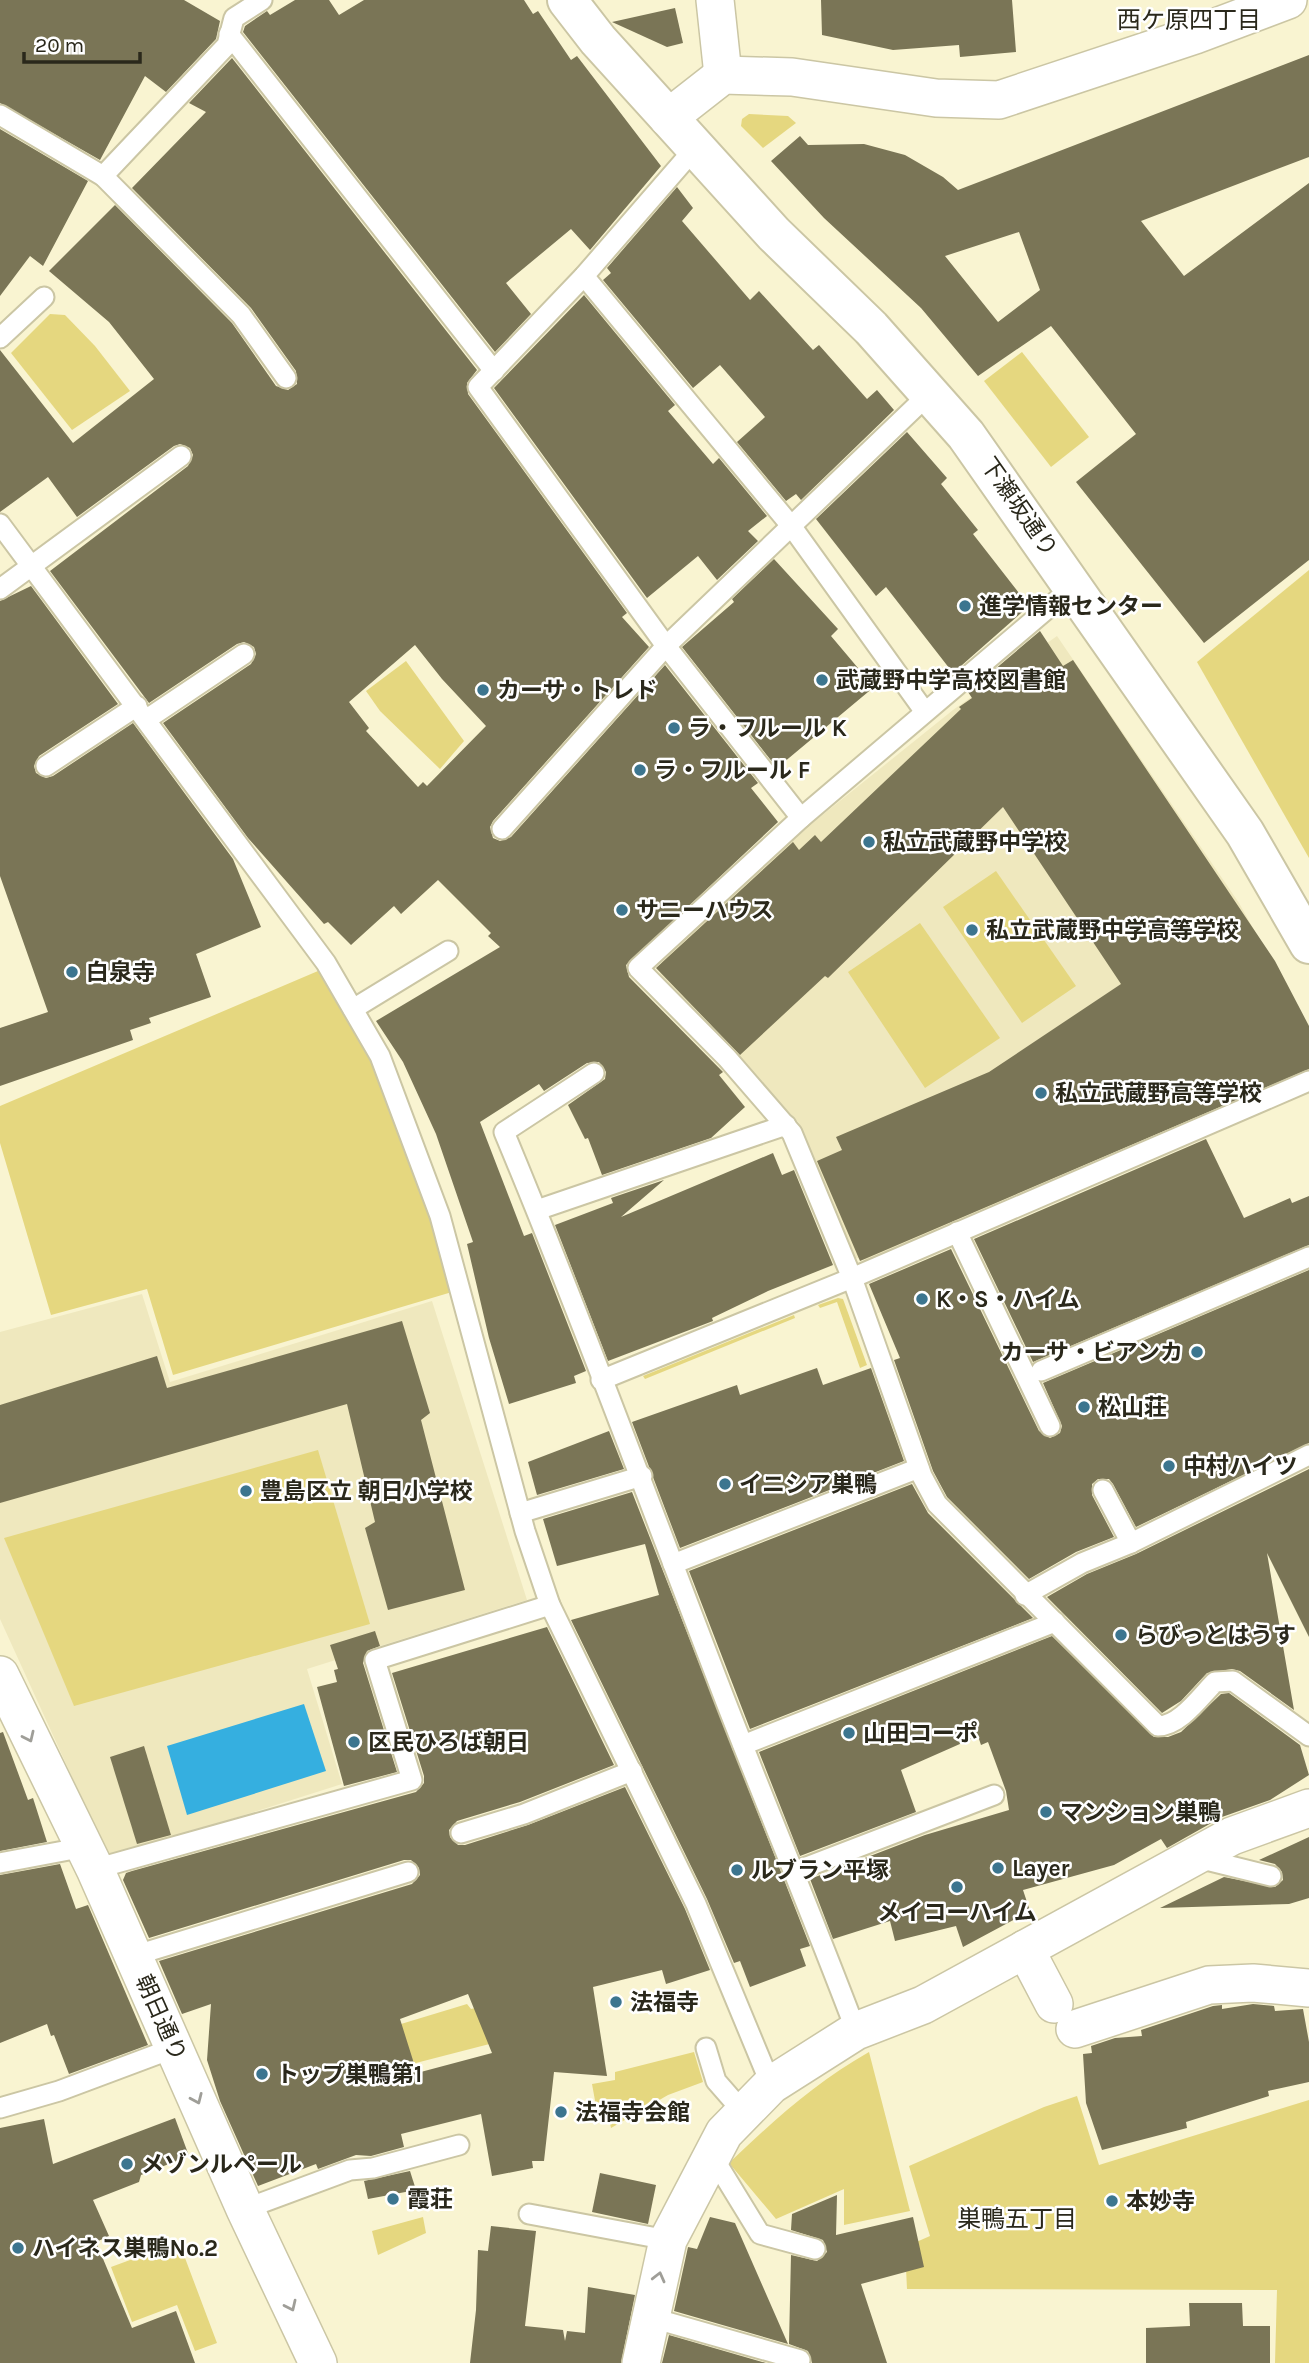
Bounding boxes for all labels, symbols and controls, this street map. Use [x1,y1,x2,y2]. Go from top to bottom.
district label: 西ケ原四丁目 [1117,6,1261,34]
scale bar [24,21,140,65]
text: 20 m [35,33,84,57]
street label: 下瀬坂通り [975,452,1063,562]
place label: 進学情報センター [979,593,1163,620]
marker: 進学情報センター [957,598,973,614]
place label: 武蔵野中学高校図書館 [836,667,1066,694]
marker: 武蔵野中学高校図書館 [814,672,830,688]
place label: カーサ・トレド [497,677,658,704]
marker: カーサ・トレド [475,682,491,698]
place label: ラ・フルール K [688,715,847,742]
marker: ラ・フルール K [666,720,682,736]
place label: ラ・フルール F [654,757,810,784]
marker: ラ・フルール F [632,762,648,778]
place label: 私立武蔵野中学校 [883,829,1067,856]
marker: 私立武蔵野中学校 [861,834,877,850]
place label: サニーハウス [636,897,774,924]
marker: サニーハウス [614,902,630,918]
place label: 私立武蔵野中学高等学校 [986,917,1239,944]
marker: 私立武蔵野中学高等学校 [964,922,980,938]
place label: 白泉寺 [86,959,155,986]
marker: 白泉寺 [64,964,80,980]
place label: 私立武蔵野高等学校 [1055,1080,1262,1107]
marker: 私立武蔵野高等学校 [1033,1085,1049,1101]
place label: K・S・ハイム [936,1286,1080,1313]
marker: K・S・ハイム [914,1291,930,1307]
place label: カーサ・ビアンカ [1000,1339,1183,1366]
marker: カーサ・ビアンカ [1189,1344,1205,1360]
place label: 松山荘 [1098,1394,1167,1421]
marker: 松山荘 [1076,1399,1092,1415]
place label: 中村ハイツ [1183,1453,1298,1480]
marker: 中村ハイツ [1161,1458,1177,1474]
place label: イニシア巣鴨 [739,1471,877,1498]
marker: イニシア巣鴨 [717,1476,733,1492]
place label: 豊島区立 朝日小学校 [260,1478,473,1505]
marker: 豊島区立 朝日小学校 [238,1483,254,1499]
place label: らびっとはうす [1135,1622,1296,1649]
marker: らびっとはうす [1113,1627,1129,1643]
place label: 山田コーポ [863,1720,978,1747]
marker: 山田コーポ [841,1725,857,1741]
place label: 区民ひろば朝日 [368,1729,529,1756]
one-way arrow [21,1730,35,1742]
marker: 区民ひろば朝日 [346,1734,362,1750]
place label: マンション巣鴨 [1060,1799,1221,1826]
marker: マンション巣鴨 [1038,1804,1054,1820]
place label: Layer [1012,1855,1070,1882]
place label: ルブラン平塚 [751,1857,889,1884]
marker: Layer [990,1860,1006,1876]
marker: ルブラン平塚 [729,1862,745,1878]
marker: メイコーハイム [949,1879,965,1895]
place label: メイコーハイム [877,1899,1037,1926]
street label: 朝日通り [130,1970,192,2066]
place label: 法福寺 [630,1989,699,2016]
marker: 法福寺 [608,1994,624,2010]
place label: トップ巣鴨第1 [276,2061,422,2088]
marker: トップ巣鴨第1 [254,2066,270,2082]
one-way arrow [189,2091,203,2104]
place label: 法福寺会館 [575,2099,690,2126]
marker: 法福寺会館 [553,2104,569,2120]
place label: メゾンルペール [141,2151,302,2178]
marker: メゾンルペール [119,2156,135,2172]
place label: 霞荘 [407,2186,453,2213]
place label: 本妙寺 [1126,2188,1195,2215]
marker: 霞荘 [385,2191,401,2207]
marker: 本妙寺 [1104,2193,1120,2209]
district label: 巣鴨五丁目 [957,2205,1077,2233]
place label: ハイネス巣鴨No.2 [32,2235,218,2262]
marker: ハイネス巣鴨No.2 [10,2240,26,2256]
one-way arrow [651,2271,665,2283]
one-way arrow [283,2299,297,2311]

